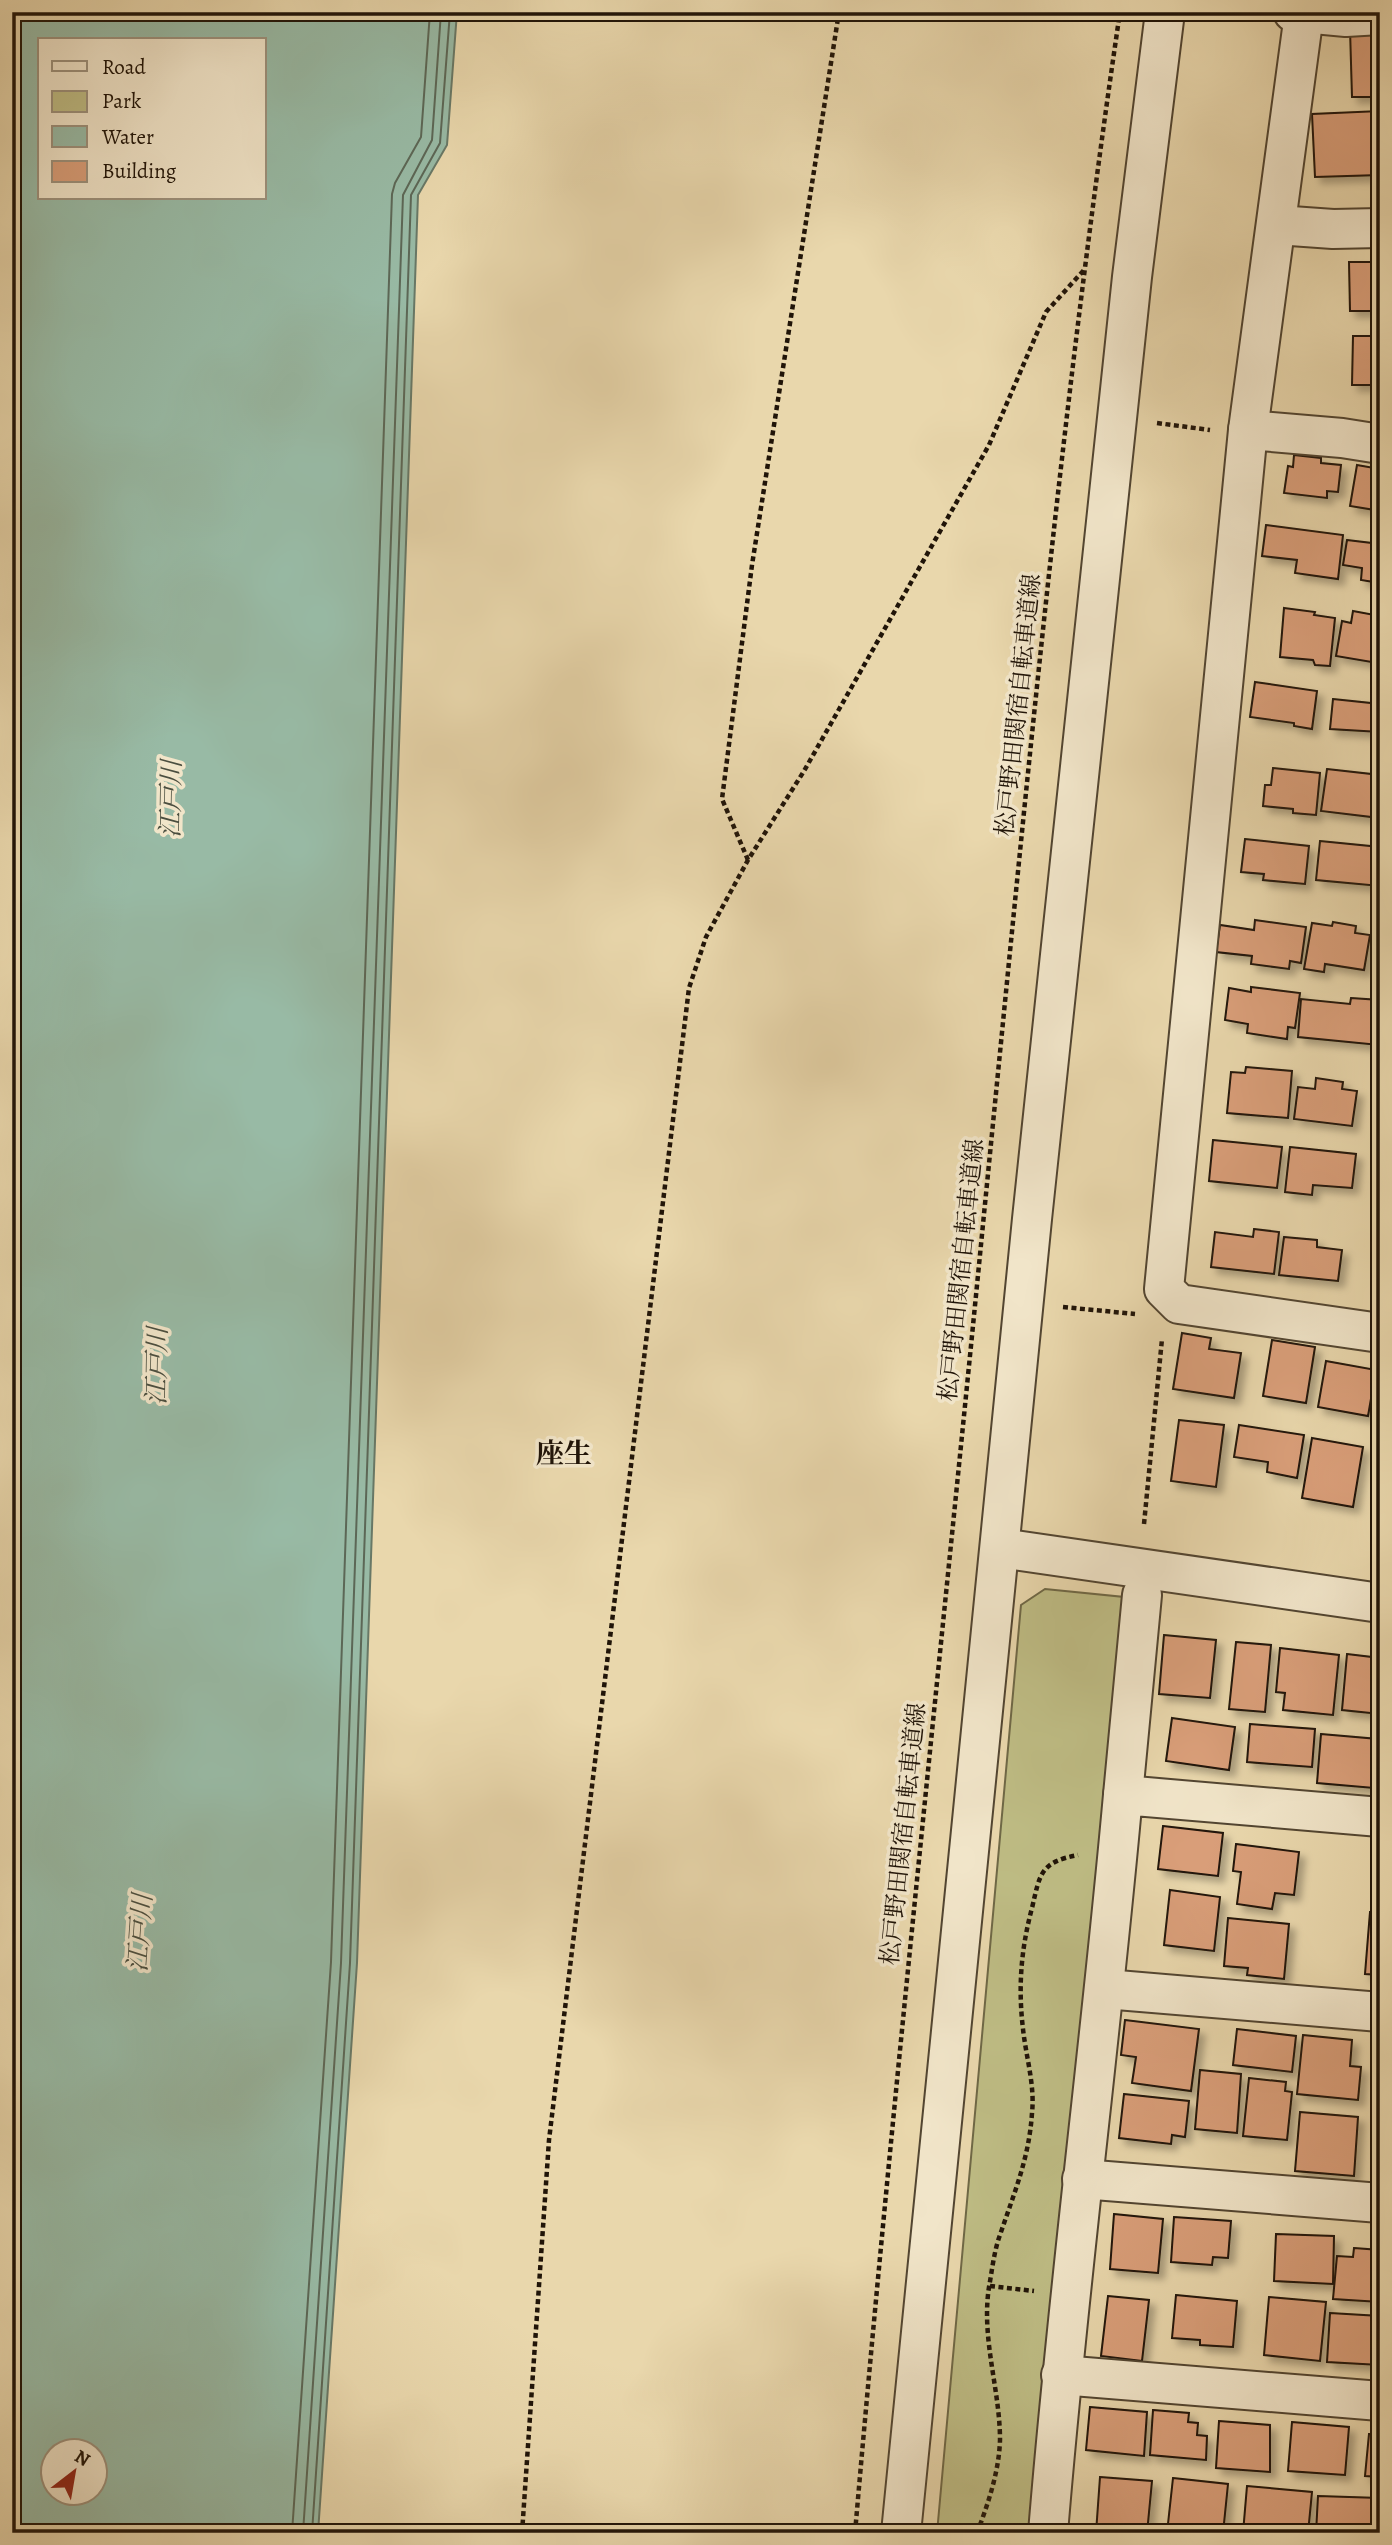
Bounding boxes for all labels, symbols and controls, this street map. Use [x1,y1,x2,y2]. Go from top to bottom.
legend [38,38,266,200]
text: Road [102,53,146,81]
text: Park [102,87,142,115]
text: Water [101,123,154,151]
text: Building [102,157,177,185]
street label: 松戸野田関宿自転車道線 [988,572,1048,838]
water label: 江戸川 [153,757,189,838]
street label: 松戸野田関宿自転車道線 [931,1137,991,1403]
water label: 江戸川 [139,1324,175,1405]
district label: 座生 [536,1435,592,1473]
street label: 松戸野田関宿自転車道線 [873,1701,933,1967]
water label: 江戸川 [120,1890,160,1973]
north arrow [38,2436,108,2506]
text: N [70,2444,95,2473]

